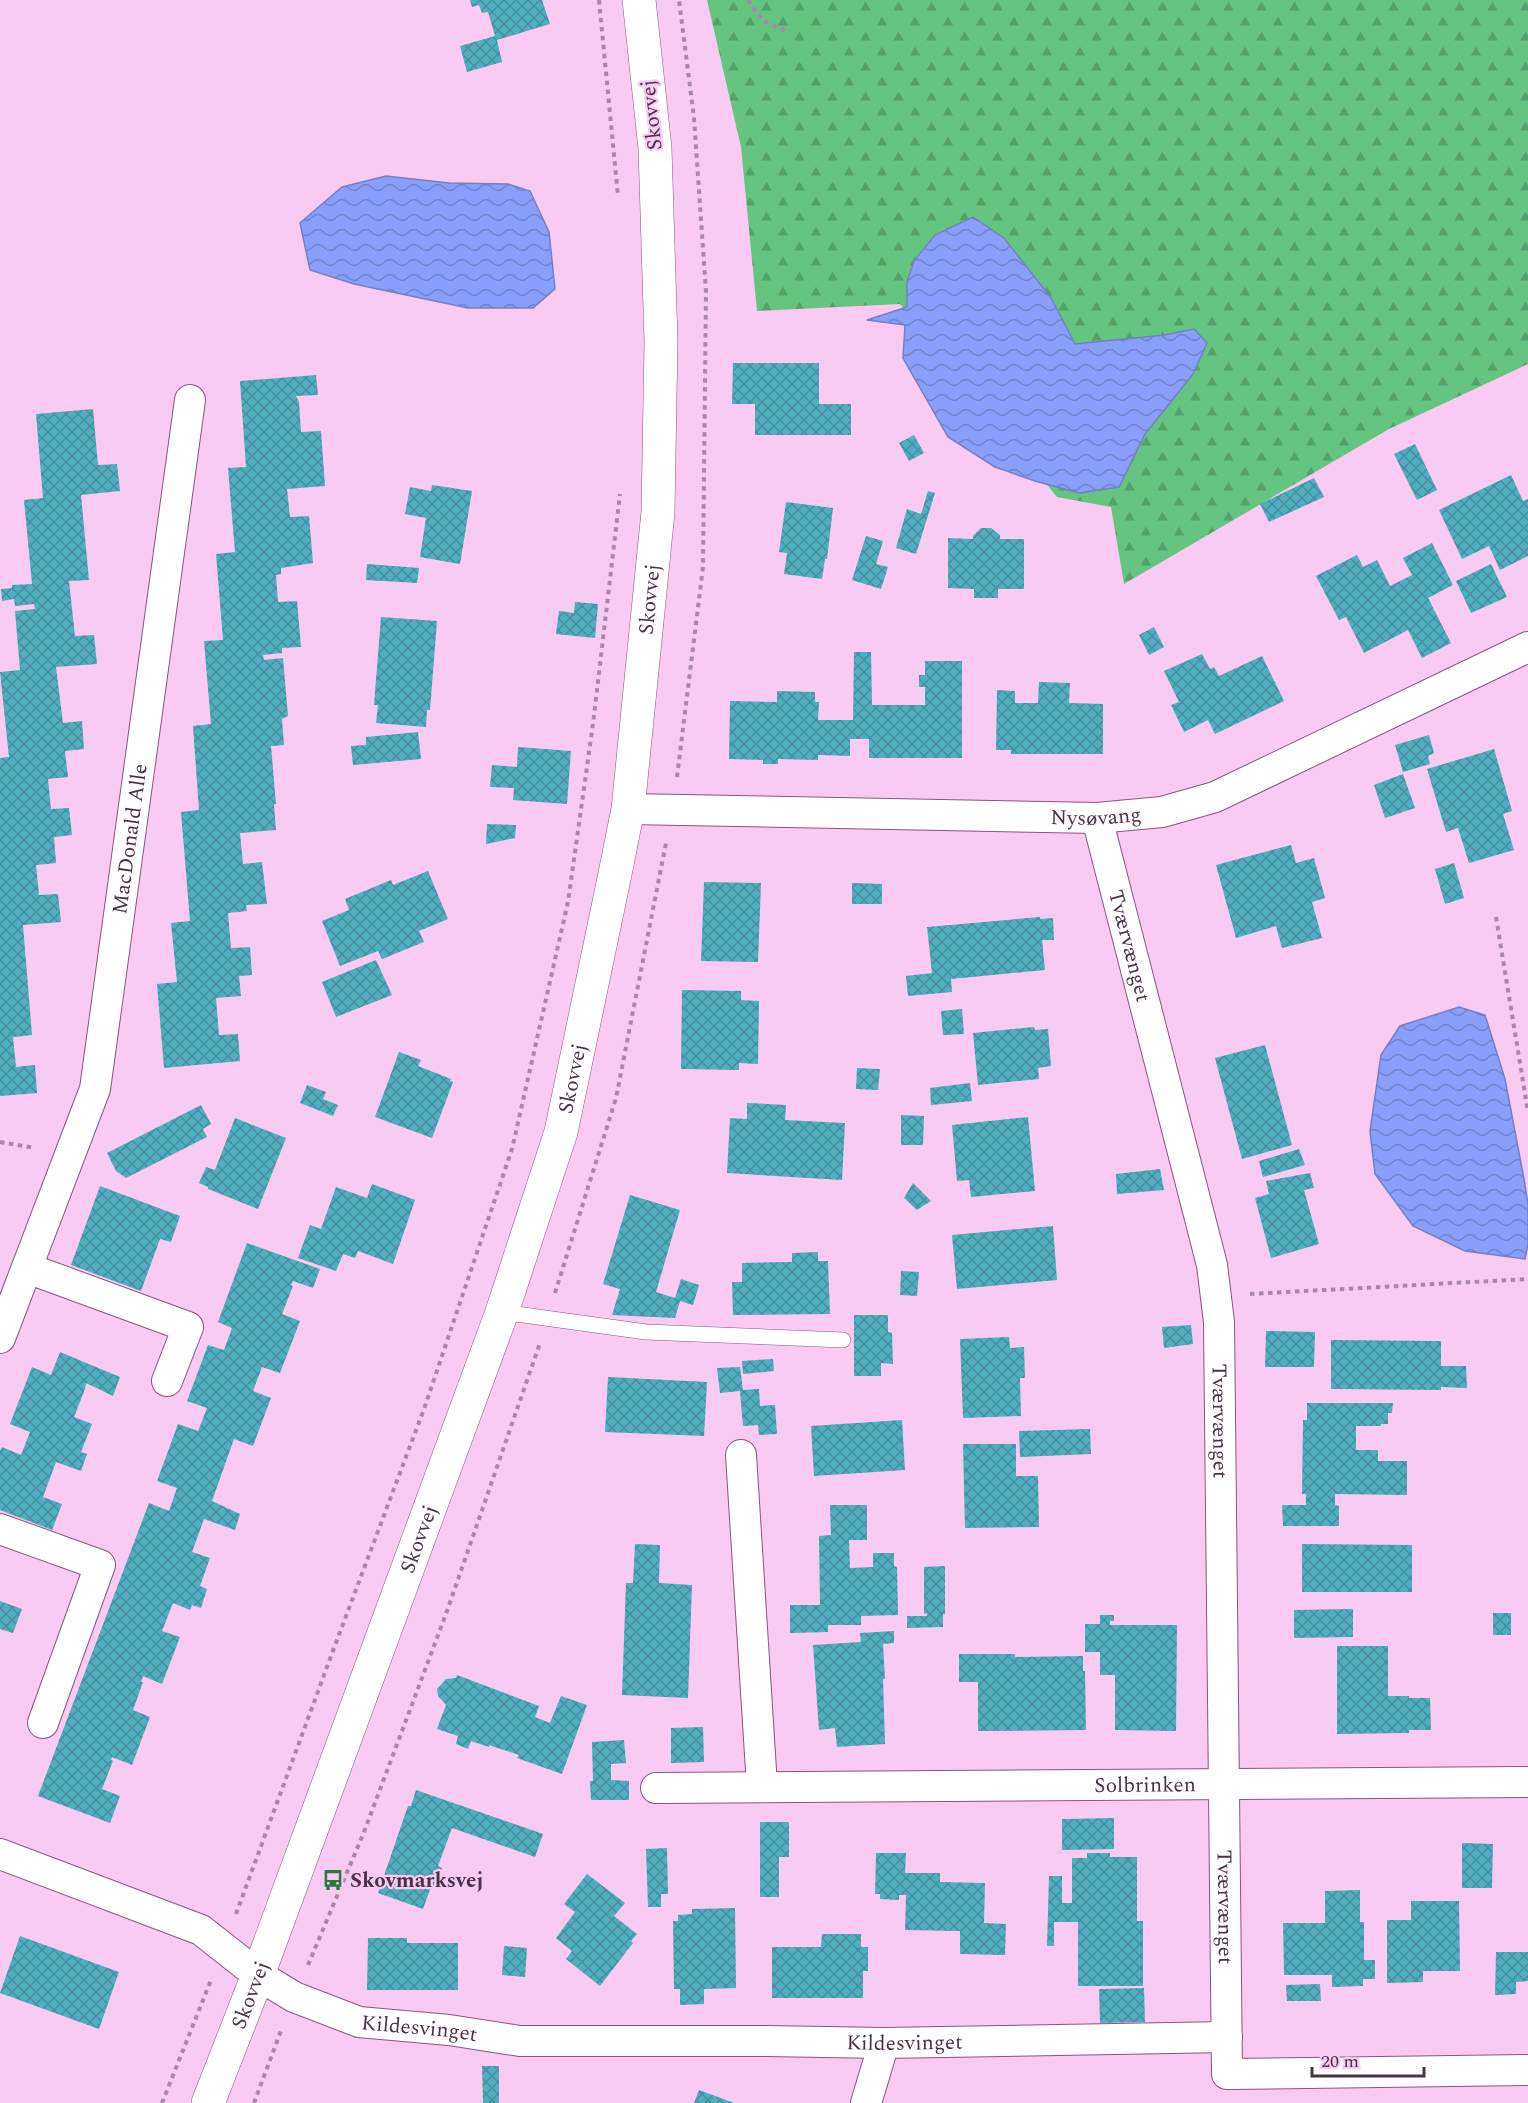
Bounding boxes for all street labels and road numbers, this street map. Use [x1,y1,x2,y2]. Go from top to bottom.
street label: Skovvej [632,78,672,152]
street label: Skovvej [631,563,670,636]
street label: MacDonald Alle [104,762,157,916]
street label: Nysøvang [1050,799,1143,835]
street label: Tværvænget [1099,887,1159,1006]
street label: Skovvej [550,1041,596,1117]
street label: Tværvænget [1202,1364,1236,1479]
street label: Skovvej [392,1501,447,1578]
street label: Solbrinken [1094,1769,1196,1802]
street label: Tværvænget [1208,1849,1241,1964]
street label: Skovvej [223,1957,279,2034]
street label: Kildesvinget [360,2007,479,2051]
street label: Kildesvinget [846,2027,963,2060]

